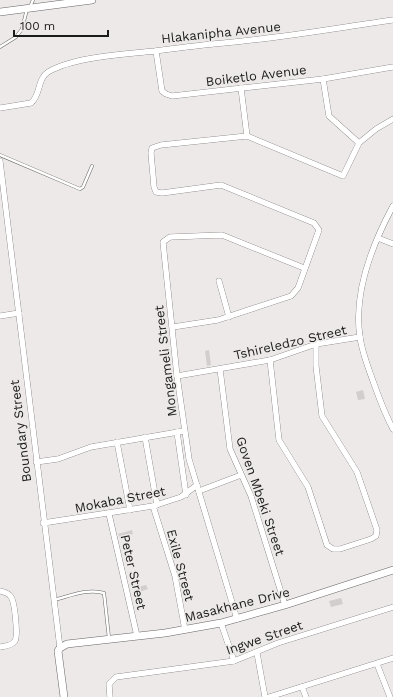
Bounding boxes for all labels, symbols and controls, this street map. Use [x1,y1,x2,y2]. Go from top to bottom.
scale bar [14,12,108,38]
text: 100 m [20,19,55,33]
street label: Hlakanipha Avenue [161,19,282,46]
street label: Boiketlo Avenue [205,62,307,89]
street label: Mongameli Street [151,304,180,417]
street label: Tshireledzo Street [232,322,349,363]
street label: Boundary Street [7,378,34,483]
street label: Goven Mbeki Street [233,435,288,558]
street label: Mokaba Street [73,483,167,516]
street label: Exile Street [164,528,197,603]
street label: Peter Street [118,533,150,612]
street label: Masakhane Drive [183,584,291,625]
street label: Ingwe Street [224,617,305,658]

